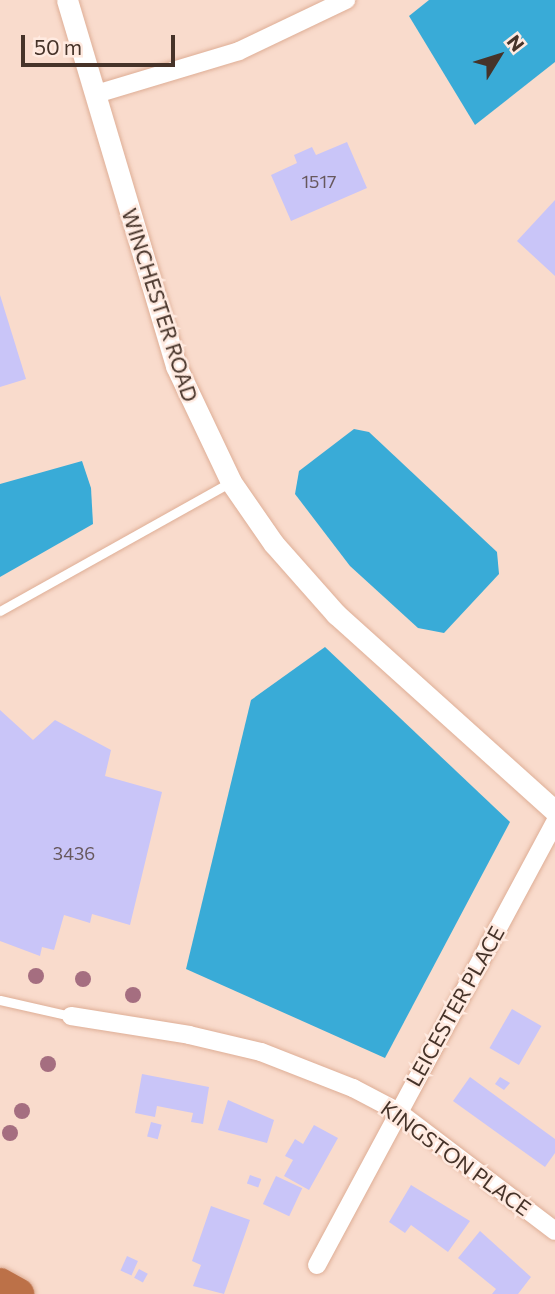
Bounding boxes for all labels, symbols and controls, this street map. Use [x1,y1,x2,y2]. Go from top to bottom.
scale bar [24,21,178,65]
north arrow [464,21,534,91]
text: N [502,30,529,55]
text: 50 m [34,34,82,59]
house number: 1517 [301,170,337,192]
street label: WINCHESTER ROAD [117,205,203,405]
house number: 3436 [53,842,95,864]
street label: LEICESTER PLACE [401,922,509,1090]
street label: KINGSTON PLACE [376,1095,536,1221]

